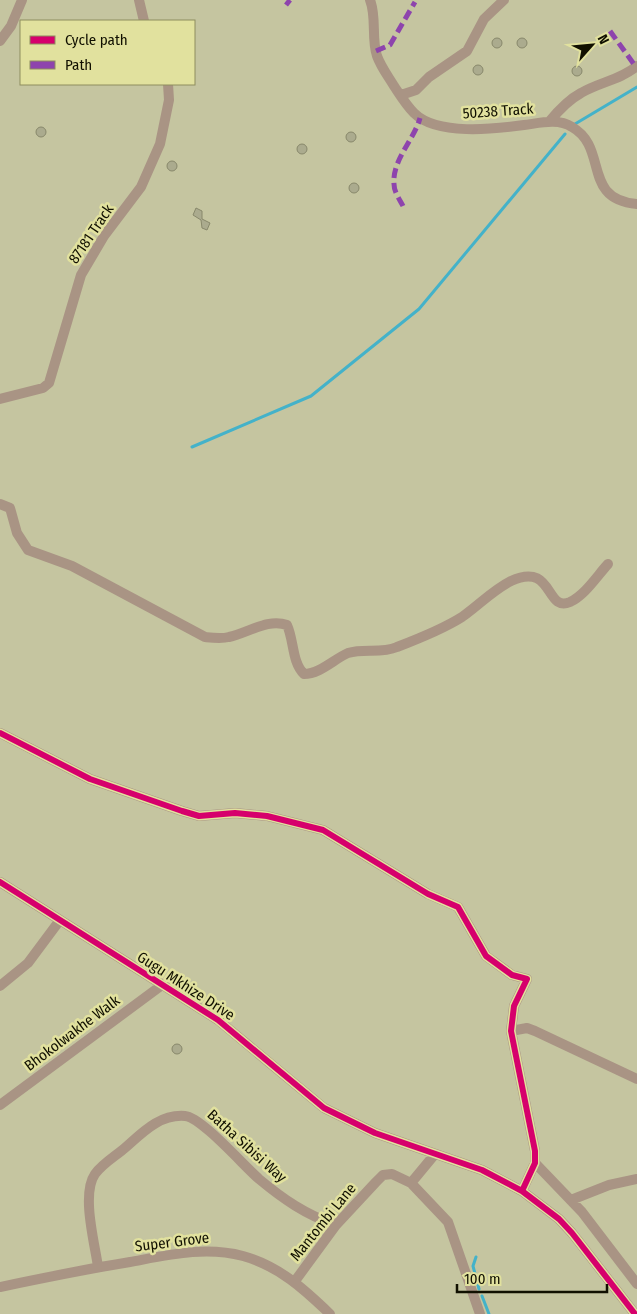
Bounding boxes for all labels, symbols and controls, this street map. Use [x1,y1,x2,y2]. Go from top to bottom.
legend [20,20,195,85]
north arrow [567,20,617,70]
text: Cycle path [65,31,128,49]
text: N [594,32,613,47]
text: Path [65,56,92,74]
street label: 50238 Track [462,100,534,122]
street label: 87181 Track [65,201,117,267]
street label: Gugu Mkhize Drive [134,948,238,1024]
street label: Bhokolwakhe Walk [21,991,123,1075]
street label: Batha Sibisi Way [204,1106,291,1187]
street label: Mantombi Lane [286,1180,360,1264]
street label: Super Grove [134,1229,210,1255]
scale bar [457,1262,607,1294]
text: 100 m [464,1270,501,1288]

